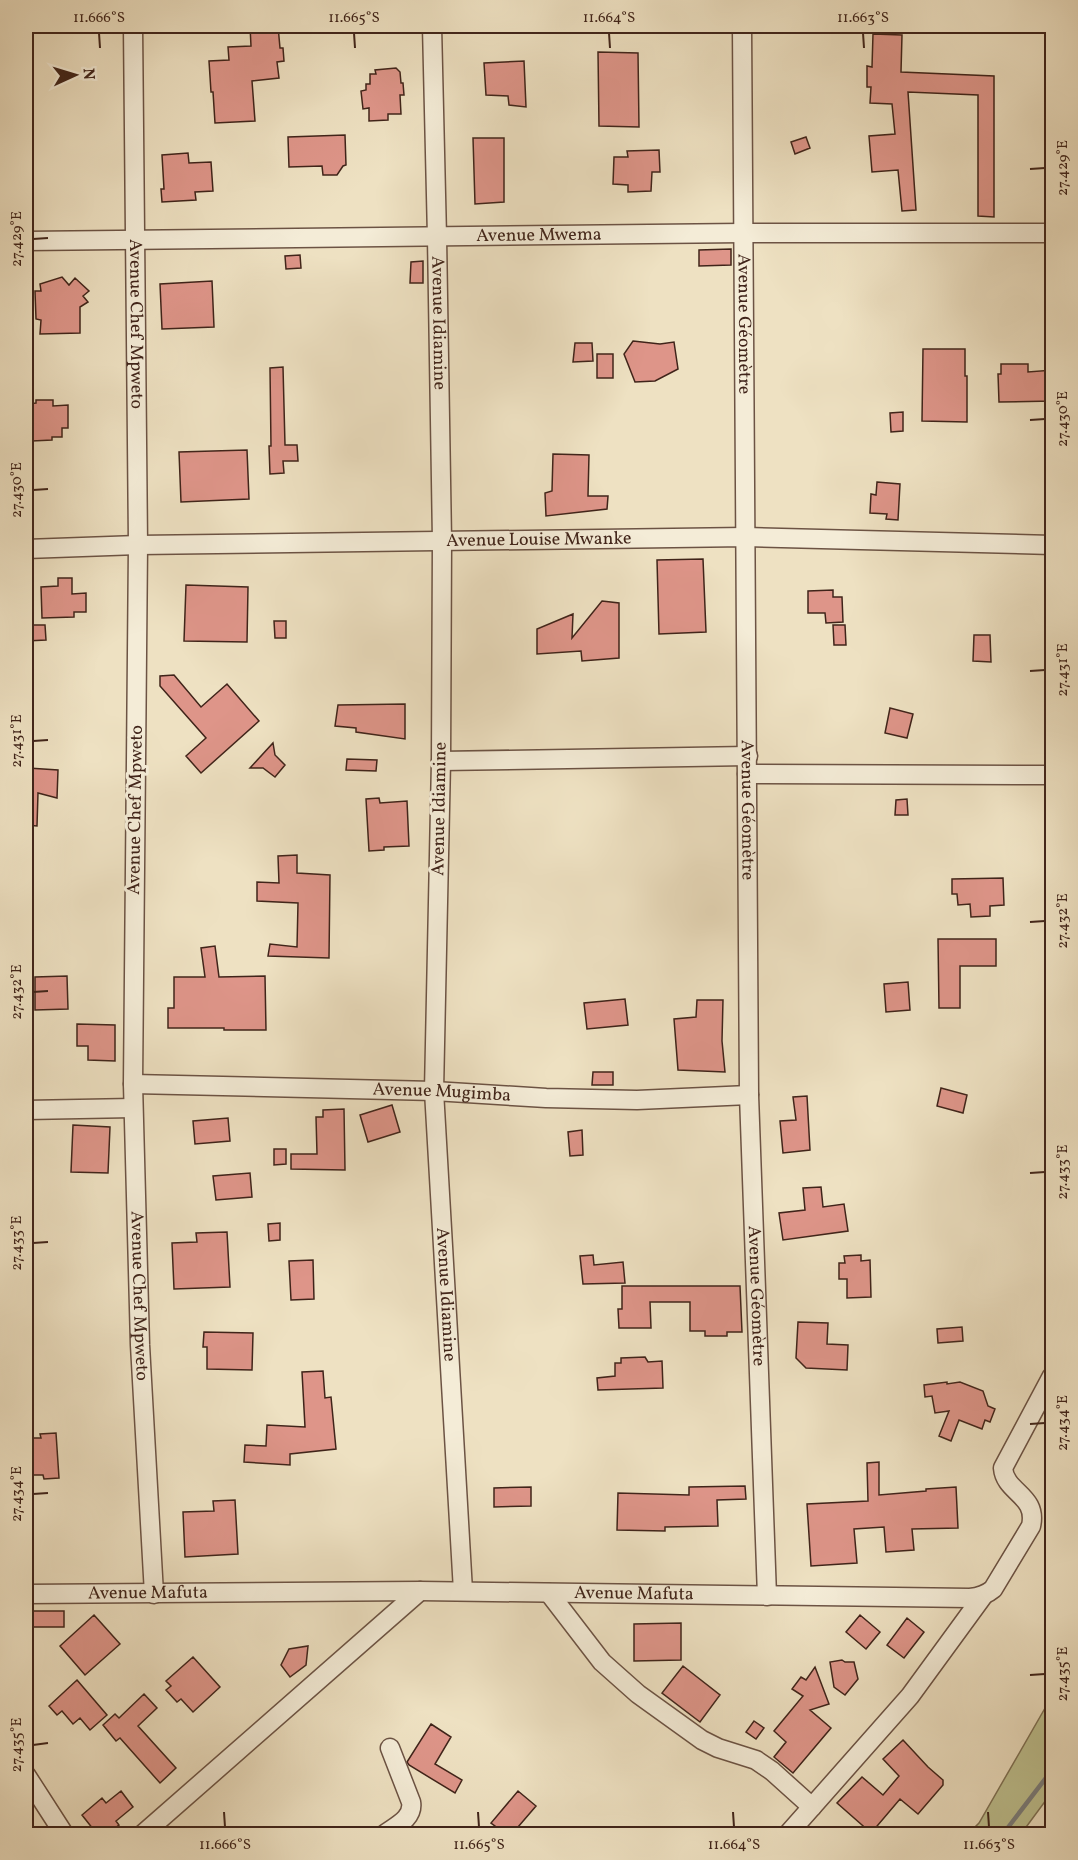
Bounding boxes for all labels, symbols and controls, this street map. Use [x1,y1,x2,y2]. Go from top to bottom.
text: 11.666°S [73,8,125,29]
text: 11.665°S [328,8,380,29]
text: 11.664°S [583,8,635,29]
text: 11.663°S [837,8,889,29]
north arrow [45,45,105,105]
text: N [77,68,99,81]
text: 27.429°E [1053,140,1074,196]
text: 27.429°E [7,211,28,267]
street label: Avenue Mwema [476,222,602,248]
street label: Avenue Chef Mpweto [123,239,149,409]
street label: Avenue Géomètre [731,254,757,394]
street label: Avenue Idiamine [425,256,452,390]
text: 27.430°E [1053,391,1074,447]
text: 27.430°E [7,462,28,518]
street label: Avenue Louise Mwanke [446,526,632,553]
text: 27.431°E [1053,643,1074,697]
text: 27.431°E [7,714,28,768]
street label: Avenue Chef Mpweto [122,725,150,895]
street label: Avenue Géomètre [734,740,760,880]
street label: Avenue Idiamine [426,742,454,876]
text: 27.432°E [1053,893,1074,949]
text: 27.432°E [7,964,28,1020]
street label: Avenue Mugimba [372,1077,512,1108]
text: 27.433°E [1053,1144,1074,1200]
street label: Avenue Chef Mpweto [124,1211,154,1382]
text: 27.433°E [7,1215,28,1271]
street label: Avenue Géomètre [741,1225,771,1367]
street label: Avenue Idiamine [429,1227,462,1362]
text: 27.434°E [1053,1395,1074,1451]
text: 27.434°E [7,1466,28,1522]
street label: Avenue Mafuta [88,1580,208,1606]
street label: Avenue Mafuta [574,1580,694,1607]
text: 27.435°E [1053,1647,1074,1701]
text: 27.435°E [7,1718,28,1772]
text: 11.666°S [199,1835,251,1856]
text: 11.665°S [453,1835,505,1856]
text: 11.664°S [708,1835,760,1856]
text: 11.663°S [963,1835,1015,1856]

